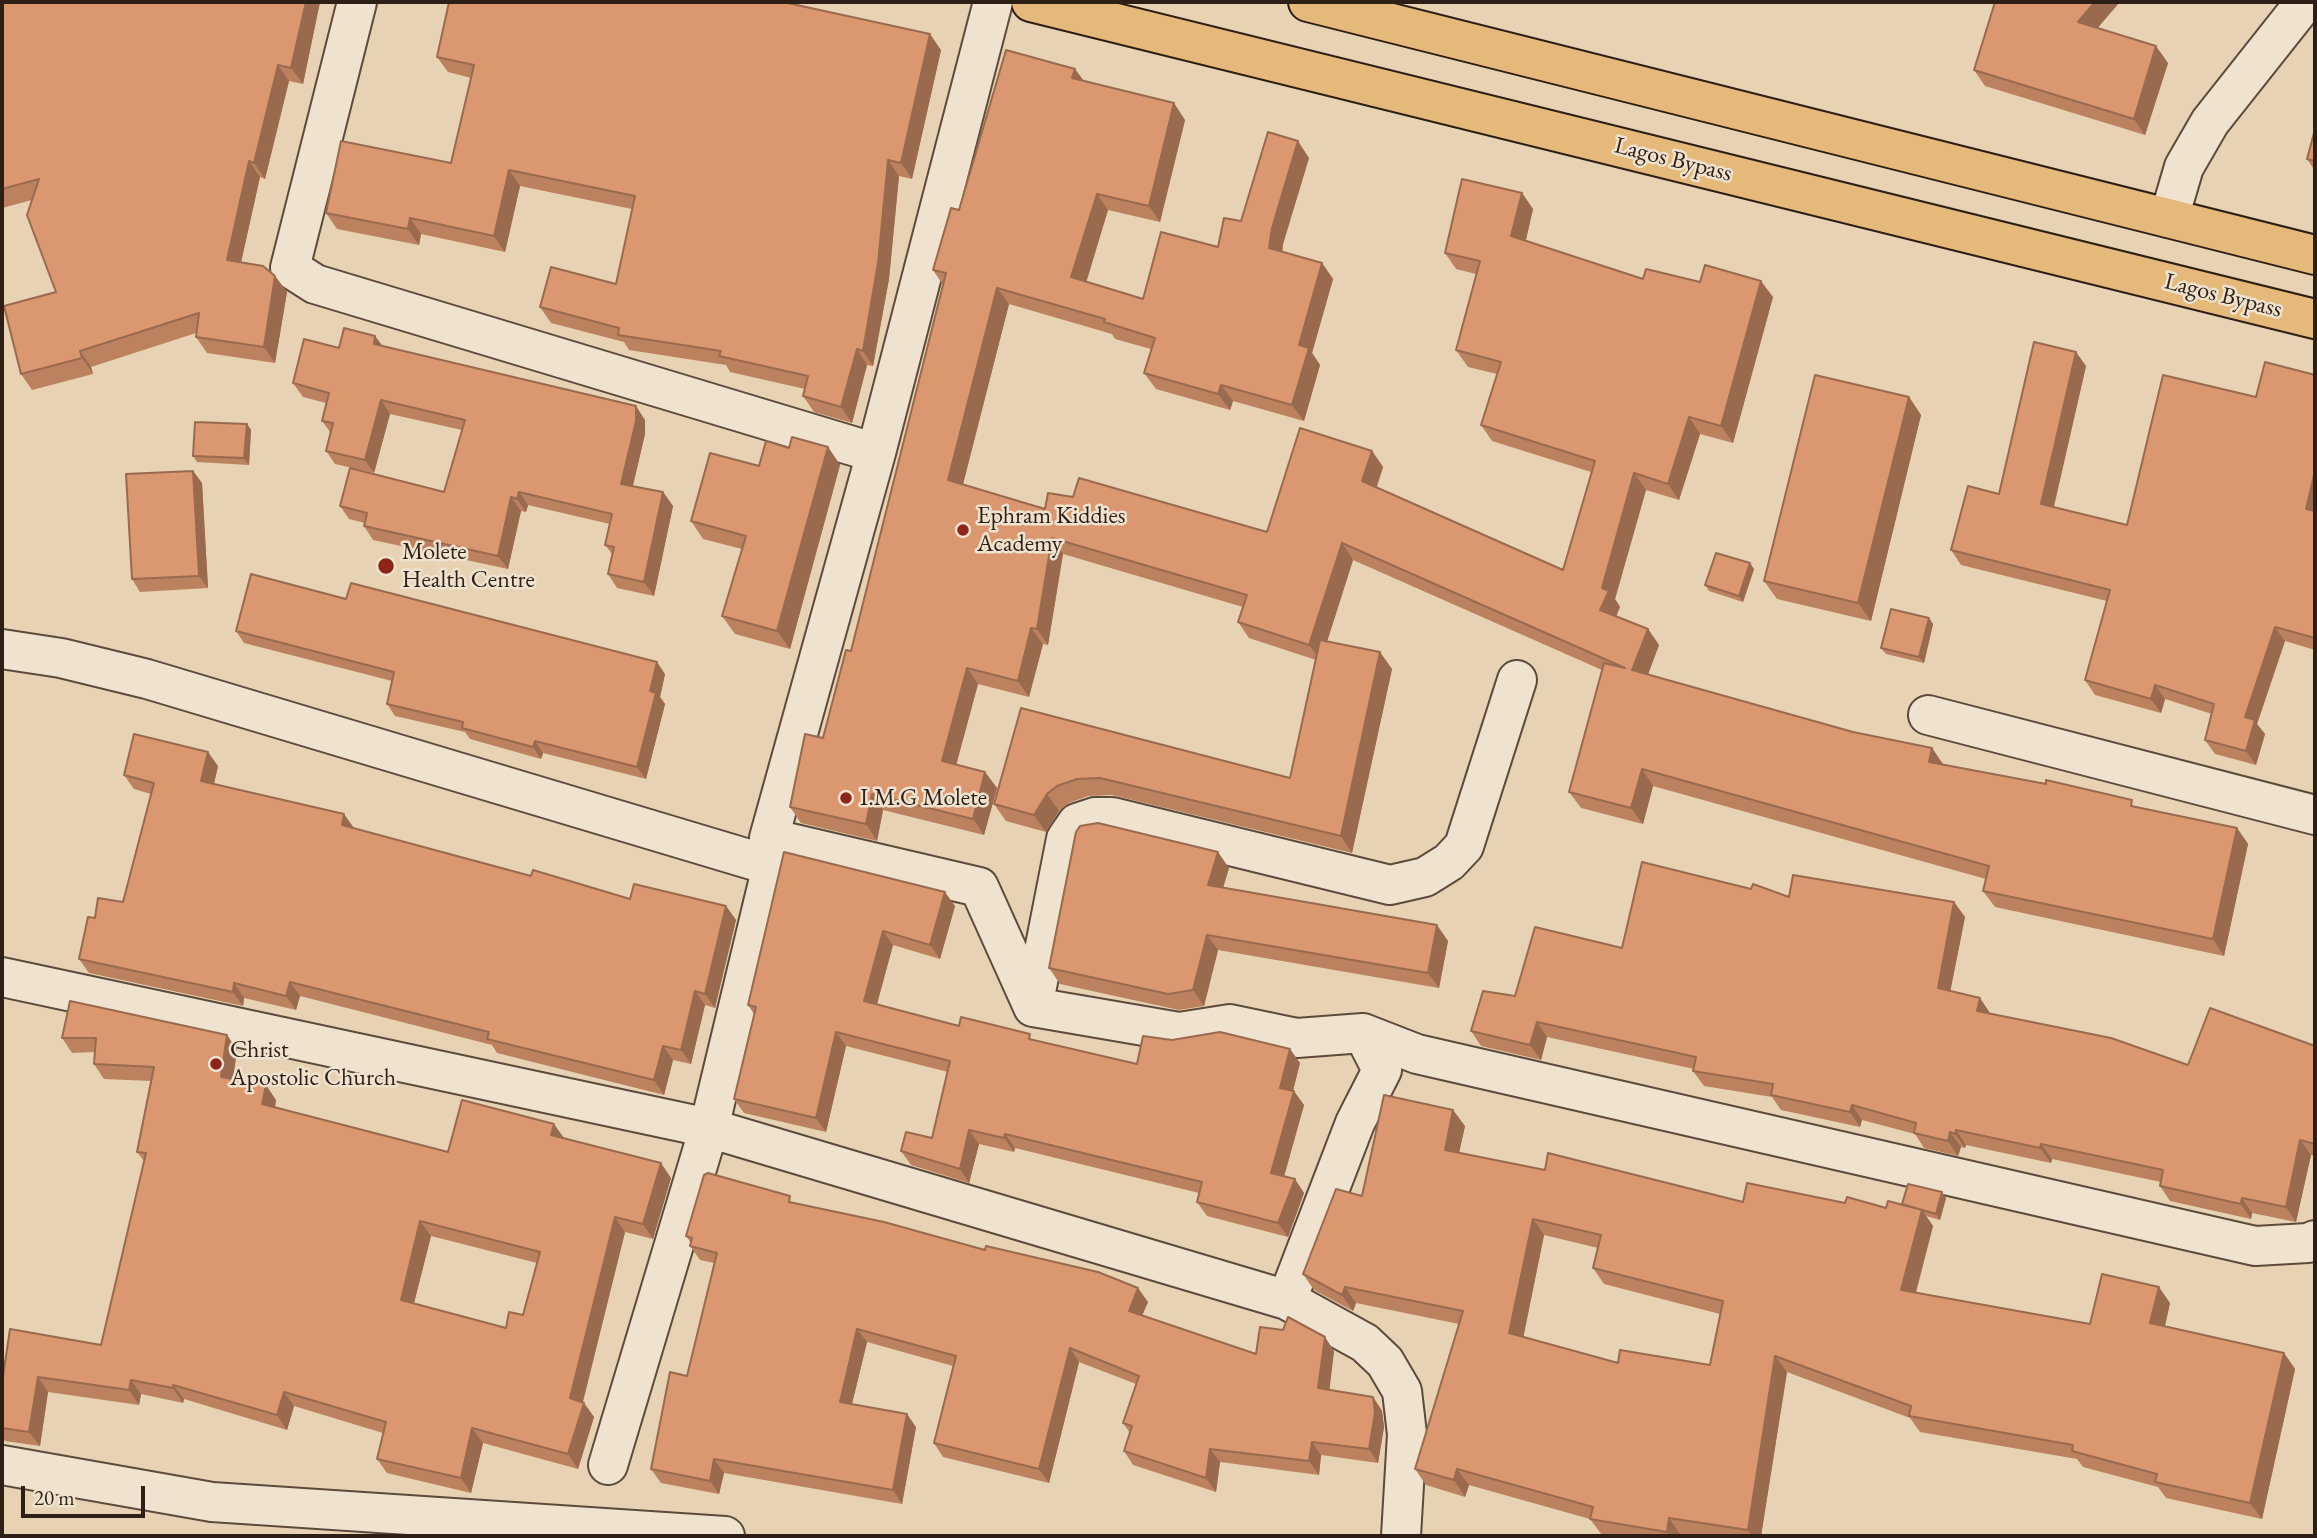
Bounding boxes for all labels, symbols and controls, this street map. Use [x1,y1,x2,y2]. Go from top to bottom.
street label: Lagos Bypass [1611,131,1735,189]
street label: Lagos Bypass [2161,267,2285,325]
place label: Ephram Kiddies Academy [977,502,1126,558]
marker: Ephram Kiddies Academy [955,522,971,538]
place label: Molete Health Centre [402,538,535,594]
marker: Molete Health Centre [376,556,396,576]
place label: I.M.G Molete [860,784,987,812]
marker: I.M.G Molete [838,790,854,806]
place label: Christ Apostolic Church [230,1036,396,1092]
marker: Christ Apostolic Church [208,1056,224,1072]
scale bar [24,1472,149,1516]
text: 20 m [34,1484,75,1511]

